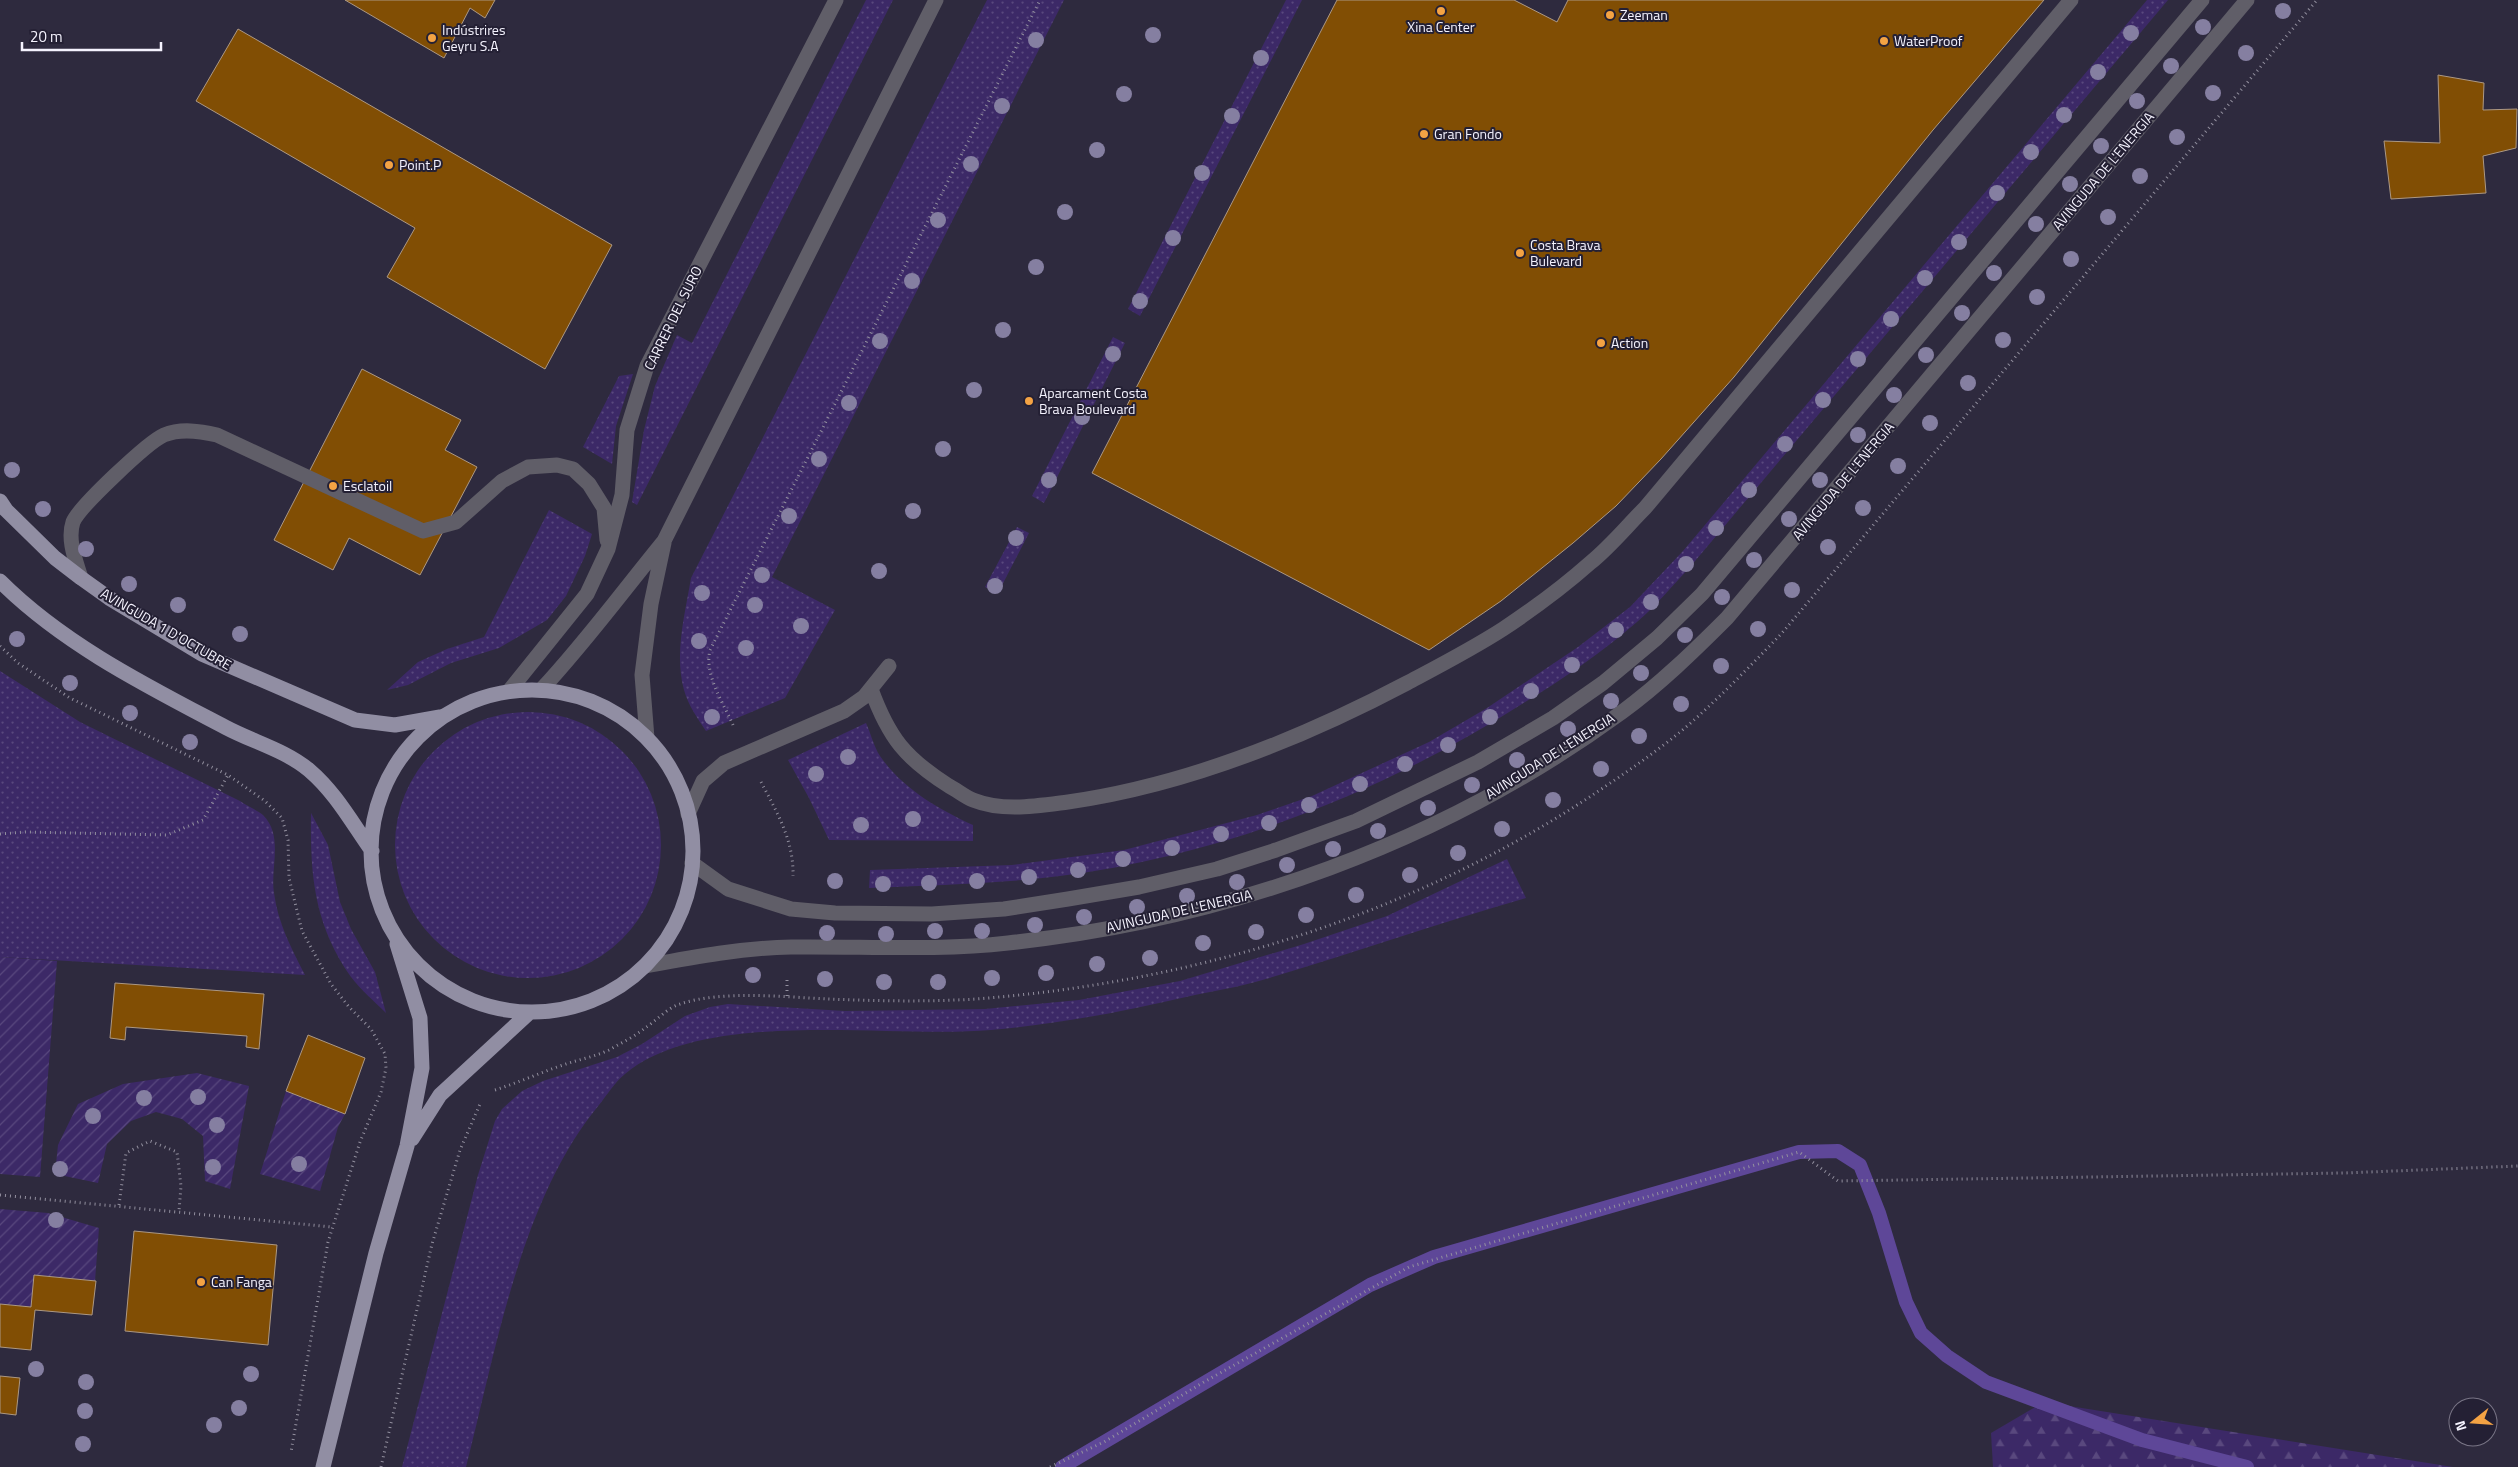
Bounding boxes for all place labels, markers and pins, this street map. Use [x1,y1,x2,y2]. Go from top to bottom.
place label: Zeeman [1620,4,1668,25]
marker: Xina Center [1435,5,1447,17]
marker: Zeeman [1604,9,1616,21]
place label: Xina Center [1407,16,1475,37]
place label: Indústrires Geyru S.A [442,19,505,56]
place label: WaterProof [1894,30,1963,51]
marker: Indústrires Geyru S.A [426,32,438,44]
marker: WaterProof [1878,35,1890,47]
place label: Gran Fondo [1434,123,1502,144]
marker: Gran Fondo [1418,128,1430,140]
place label: Point.P [399,154,441,175]
marker: Point.P [383,159,395,171]
place label: Costa Brava Bulevard [1530,234,1600,271]
marker: Costa Brava Bulevard [1514,247,1526,259]
place label: Action [1611,332,1648,353]
marker: Action [1595,337,1607,349]
place label: Aparcament Costa Brava Boulevard [1039,382,1147,419]
marker: Aparcament Costa Brava Boulevard [1023,395,1035,407]
place label: Esclatoil [343,475,392,496]
marker: Esclatoil [327,480,339,492]
place label: Can Fanga [211,1271,272,1292]
marker: Can Fanga [195,1276,207,1288]

